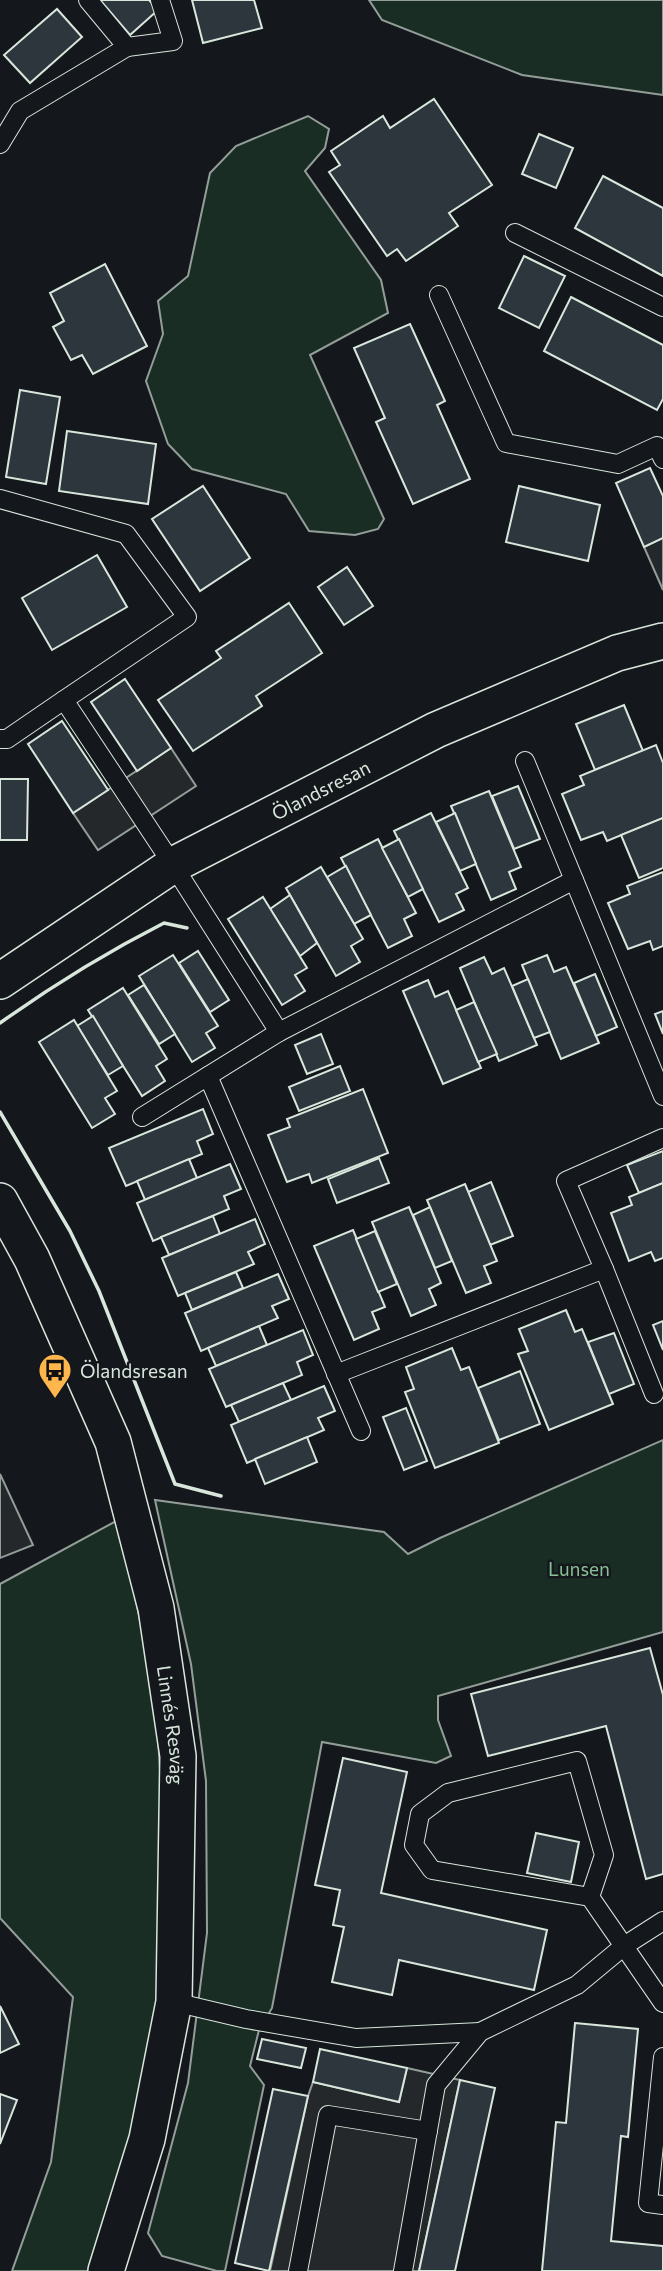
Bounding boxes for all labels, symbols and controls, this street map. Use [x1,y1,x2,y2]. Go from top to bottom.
street label: Ölandsresan [267,755,374,824]
bus stop icon: Ölandsresan [36,1351,74,1400]
place label: Ölandsresan [80,1359,188,1382]
park label: Lunsen [548,1557,610,1580]
street label: Linnés Resväg [153,1664,190,1785]

